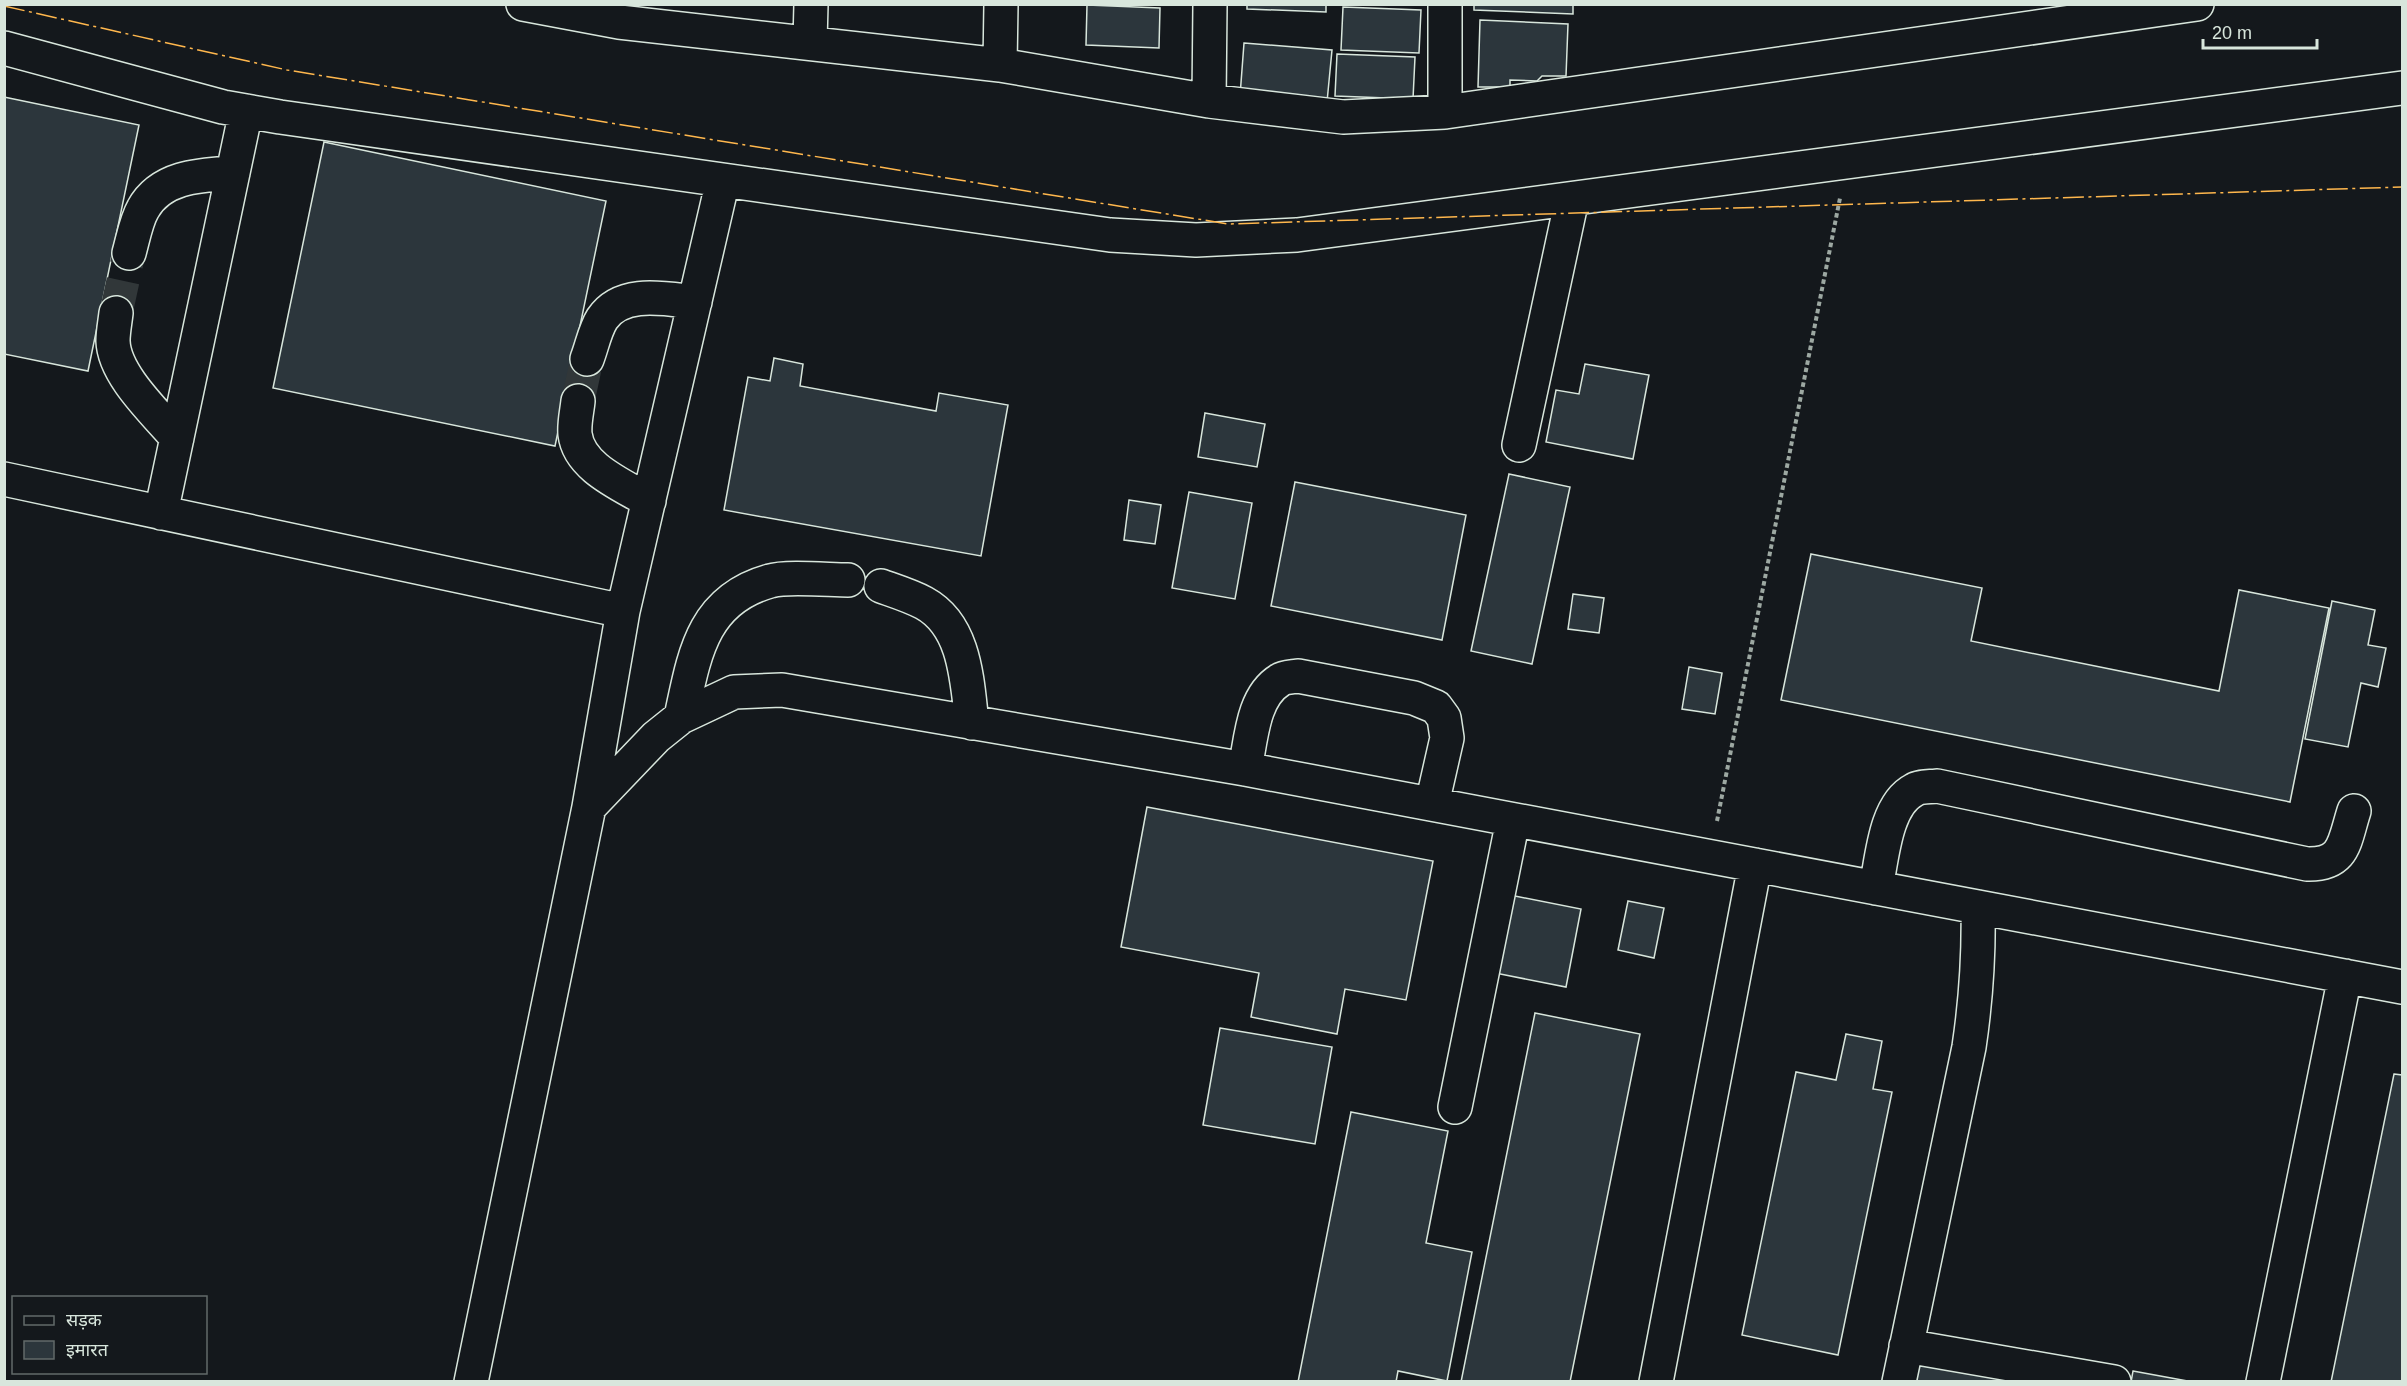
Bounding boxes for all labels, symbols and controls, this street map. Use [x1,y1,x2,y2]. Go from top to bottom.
scale bar [2203,12,2317,50]
text: 20 m [2212,23,2252,43]
legend [12,1296,207,1374]
text: सड़क [66,1310,103,1330]
text: इमारत [66,1340,109,1360]

